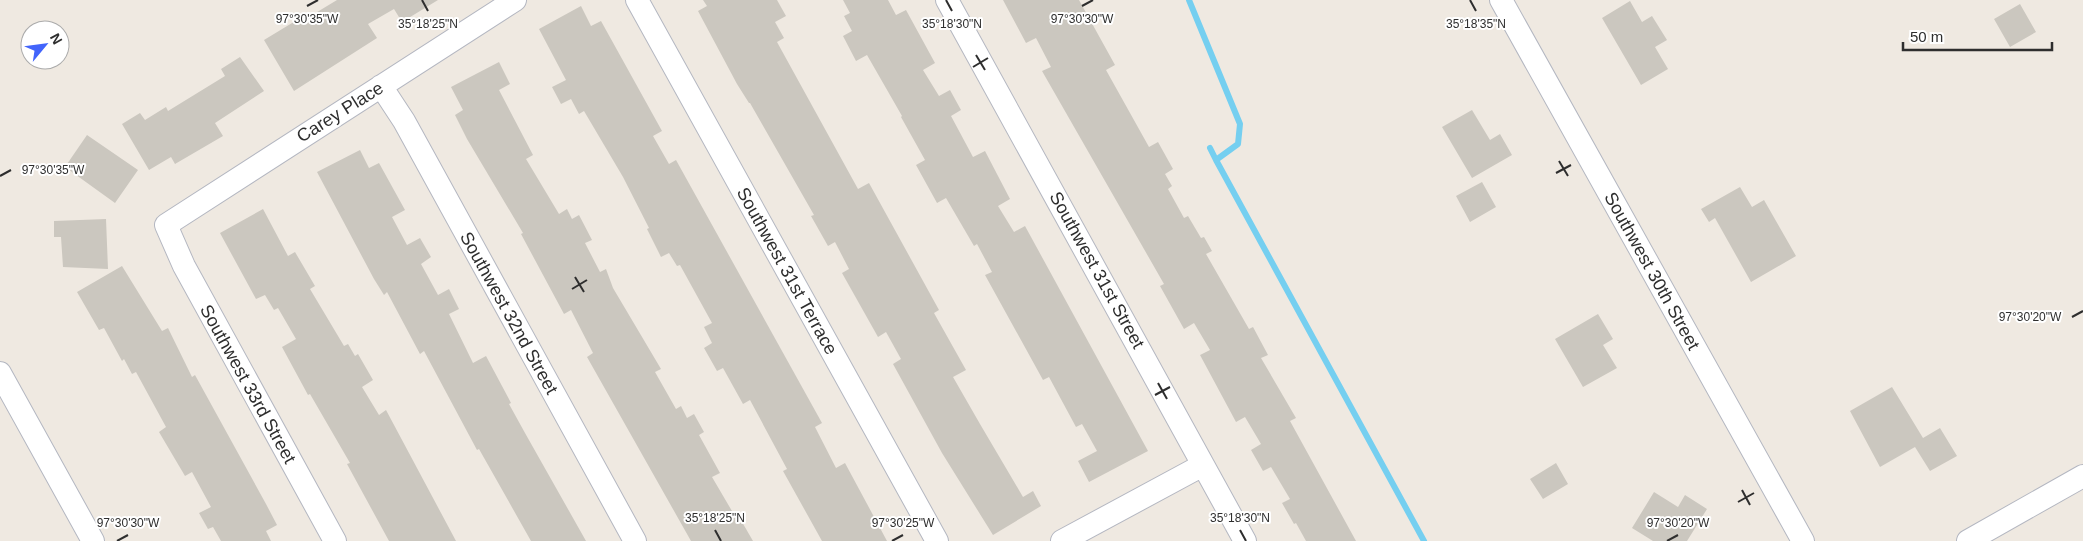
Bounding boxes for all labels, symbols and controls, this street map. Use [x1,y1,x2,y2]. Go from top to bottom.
text: 97°30'35"W [276,12,339,26]
text: 97°30'30"W [1051,12,1114,26]
text: 35°18'25"N [398,17,458,31]
text: 35°18'30"N [922,17,982,31]
text: 35°18'35"N [1446,17,1506,31]
north arrow [20,20,70,70]
scale bar [1903,20,2052,52]
text: 50 m [1910,28,1943,45]
text: N [47,30,66,47]
street label: Carey Place [293,78,387,146]
text: 97°30'35"W [22,163,85,177]
street label: Southwest 31st Terrace [733,184,841,358]
street label: Southwest 31st Street [1046,188,1148,352]
street label: Southwest 30th Street [1600,189,1704,353]
street label: Southwest 32nd Street [456,229,562,397]
street label: Southwest 33rd Street [196,301,300,467]
text: 97°30'20"W [1999,310,2062,324]
text: 35°18'25"N [685,511,745,525]
text: 35°18'30"N [1210,511,1270,525]
text: 97°30'30"W [97,516,160,530]
text: 97°30'25"W [872,516,935,530]
text: 97°30'20"W [1647,516,1710,530]

